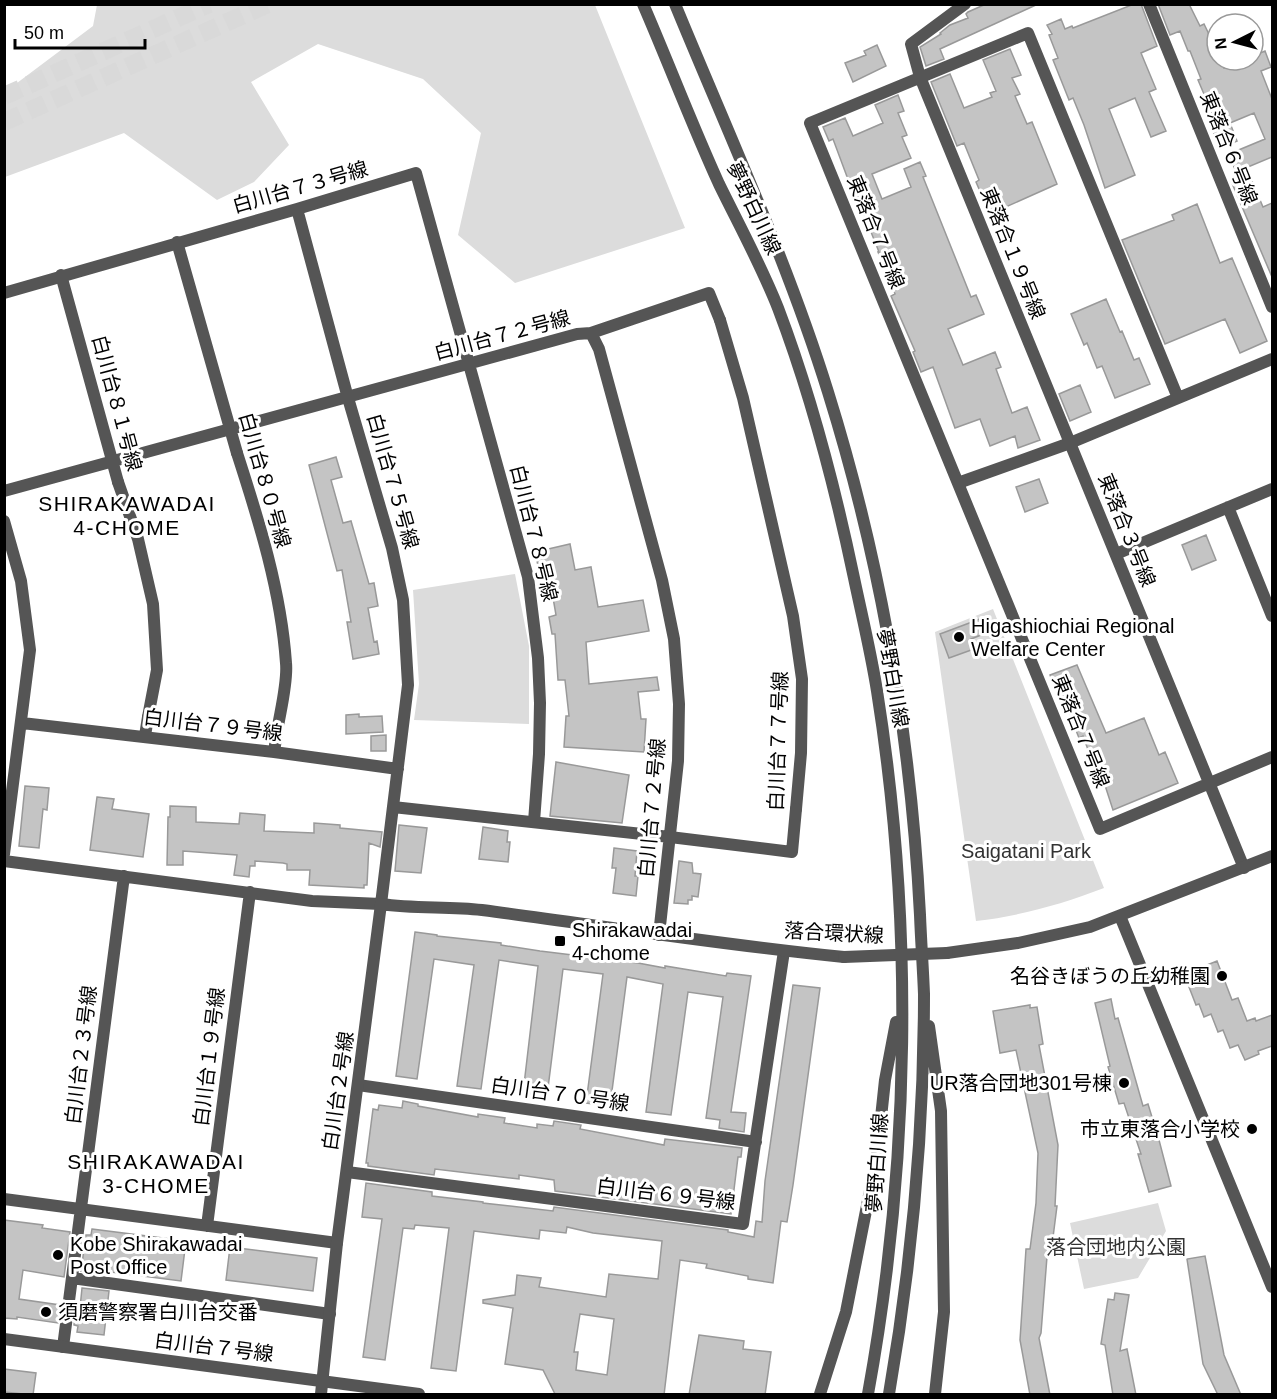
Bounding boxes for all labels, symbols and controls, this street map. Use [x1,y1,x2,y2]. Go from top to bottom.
scale bar [15,12,146,50]
north arrow [1205,12,1265,72]
text: 50 m [24,23,64,43]
text: N [1212,37,1230,50]
street label: 東落合６号線 [1196,88,1262,208]
street label: 白川台７３号線 [230,157,370,217]
street label: 夢野白川線 [723,158,785,258]
street label: 東落合７号線 [843,172,909,292]
street label: 東落合１９号線 [977,184,1049,322]
street label: 白川台７２号線 [432,306,572,364]
street label: 白川台８１号線 [88,333,146,473]
street label: 白川台８０号線 [235,410,295,550]
street label: 白川台７５号線 [363,411,423,551]
street label: 白川台７８号線 [506,462,562,604]
street label: 東落合３号線 [1094,470,1160,590]
district label: SHIRAKAWADAI 4-CHOME [38,492,216,539]
place label: Higashiochiai Regional Welfare Center [971,615,1174,660]
street label: 夢野白川線 [873,627,913,729]
marker: Higashiochiai Regional Welfare Center [952,630,966,644]
street label: 白川台７７号線 [765,671,791,811]
street label: 東落合７号線 [1048,671,1114,791]
street label: 白川台７９号線 [142,706,284,744]
street label: 白川台７２号線 [635,737,669,879]
park label: Saigatani Park [961,840,1092,862]
place label: Shirakawadai 4-chome [572,919,692,964]
street label: 落合環状線 [783,919,885,947]
marker: Shirakawadai 4-chome [553,934,567,948]
place label: 名谷きぼうの丘幼稚園 [1010,965,1210,987]
marker: 名谷きぼうの丘幼稚園 [1215,969,1229,983]
street label: 白川台２３号線 [62,984,100,1126]
street label: 白川台１９号線 [190,986,228,1128]
street label: 白川台２号線 [319,1030,357,1152]
place label: UR落合団地301号棟 [930,1072,1112,1094]
street label: 白川台７０号線 [489,1073,631,1115]
marker: UR落合団地301号棟 [1117,1076,1131,1090]
street label: 夢野白川線 [863,1112,891,1214]
place label: 市立東落合小学校 [1080,1118,1240,1140]
marker: 市立東落合小学校 [1245,1122,1259,1136]
district label: SHIRAKAWADAI 3-CHOME [67,1150,245,1197]
street label: 白川台６９号線 [595,1175,737,1213]
place label: Kobe Shirakawadai Post Office [70,1233,242,1278]
park label: 落合団地内公園 [1046,1236,1186,1258]
marker: Kobe Shirakawadai Post Office [51,1248,65,1262]
place label: 須磨警察署白川台交番 [58,1301,258,1323]
marker: 須磨警察署白川台交番 [39,1305,53,1319]
street label: 白川台７号線 [153,1329,275,1365]

